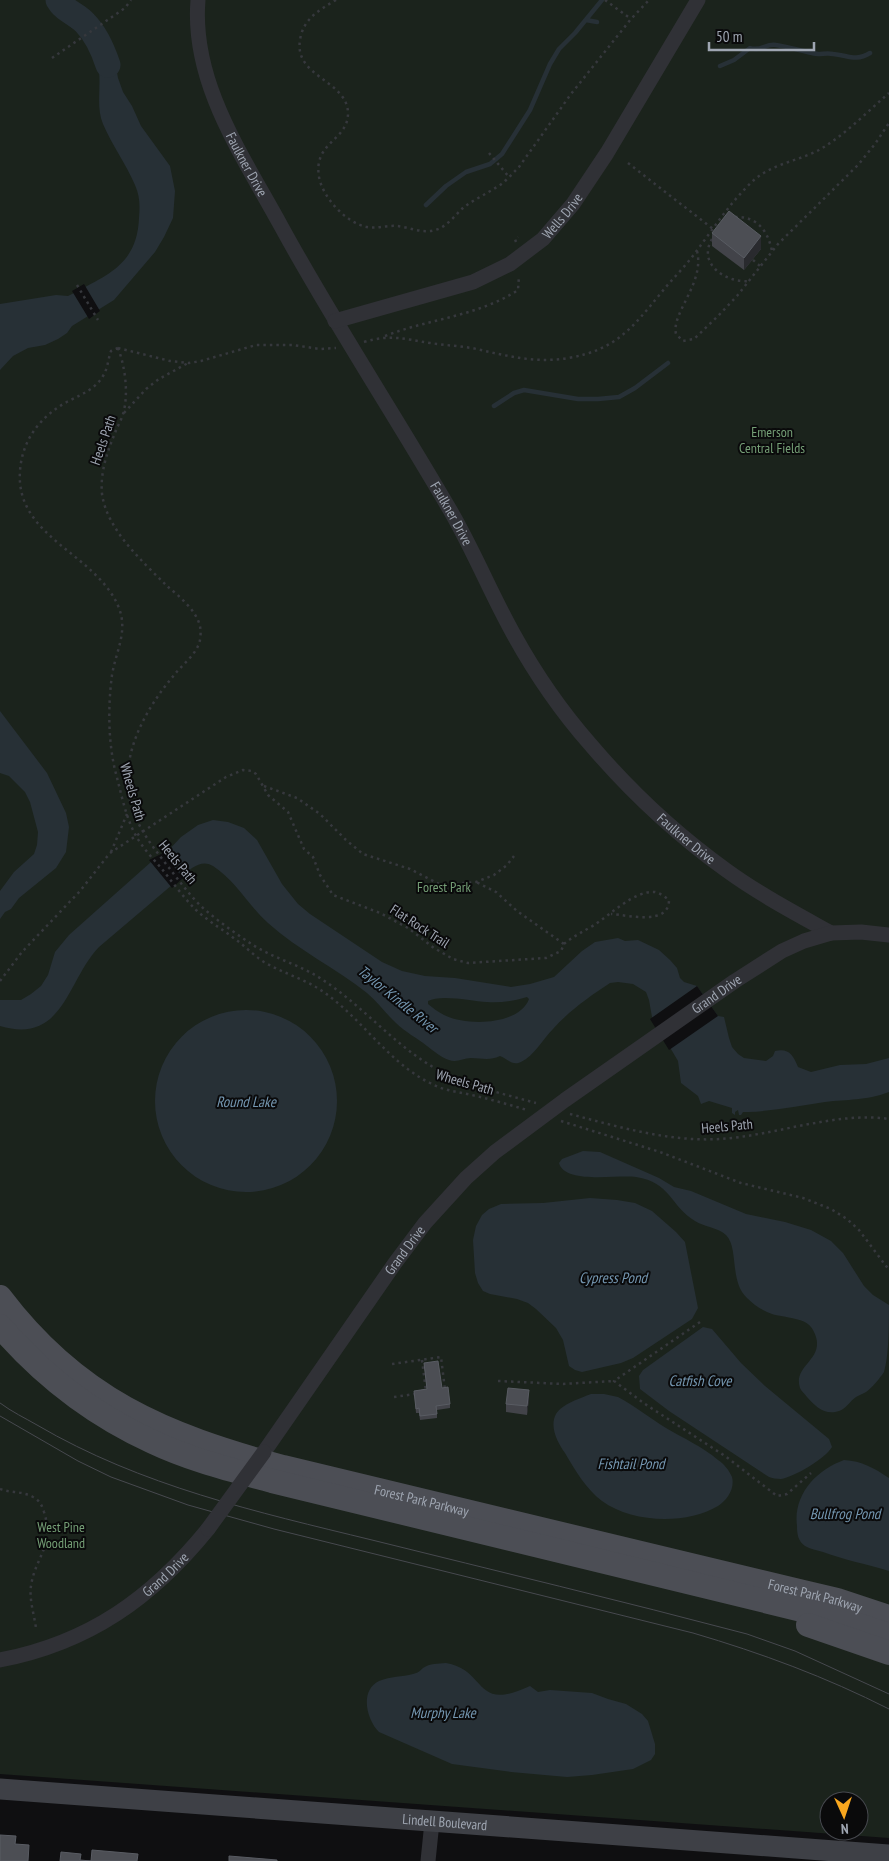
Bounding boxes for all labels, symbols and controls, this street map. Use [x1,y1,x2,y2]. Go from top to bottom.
scale bar [709,20,814,52]
text: 50 m [716,27,742,46]
street label: Faulkner Drive [222,129,272,200]
street label: Wells Drive [538,190,587,243]
street label: Heels Path [86,413,120,467]
park label: Emerson Central Fields [739,423,805,457]
street label: Faulkner Drive [426,478,477,549]
street label: Wheels Path [116,761,150,823]
street label: Faulkner Drive [653,809,719,868]
street label: Heels Path [155,836,201,888]
park label: Forest Park [417,878,471,896]
street label: Flat Rock Trail [387,900,454,952]
water label: Taylor Kindle River [354,961,443,1038]
street label: Grand Drive [688,970,745,1018]
street label: Wheels Path [434,1065,496,1099]
water label: Round Lake [216,1092,277,1111]
street label: Heels Path [701,1115,753,1137]
street label: Grand Drive [381,1222,429,1278]
water label: Cypress Pond [579,1268,650,1287]
water label: Catfish Cove [668,1371,732,1390]
water label: Fishtail Pond [597,1454,667,1473]
street label: Forest Park Parkway [373,1480,471,1521]
water label: Bullfrog Pond [810,1504,883,1523]
park label: West Pine Woodland [37,1518,85,1552]
street label: Grand Drive [139,1548,193,1601]
street label: Forest Park Parkway [766,1575,865,1617]
water label: Murphy Lake [410,1703,477,1722]
north arrow [819,1791,869,1841]
street label: Lindell Boulevard [402,1810,488,1834]
text: N [840,1820,849,1838]

